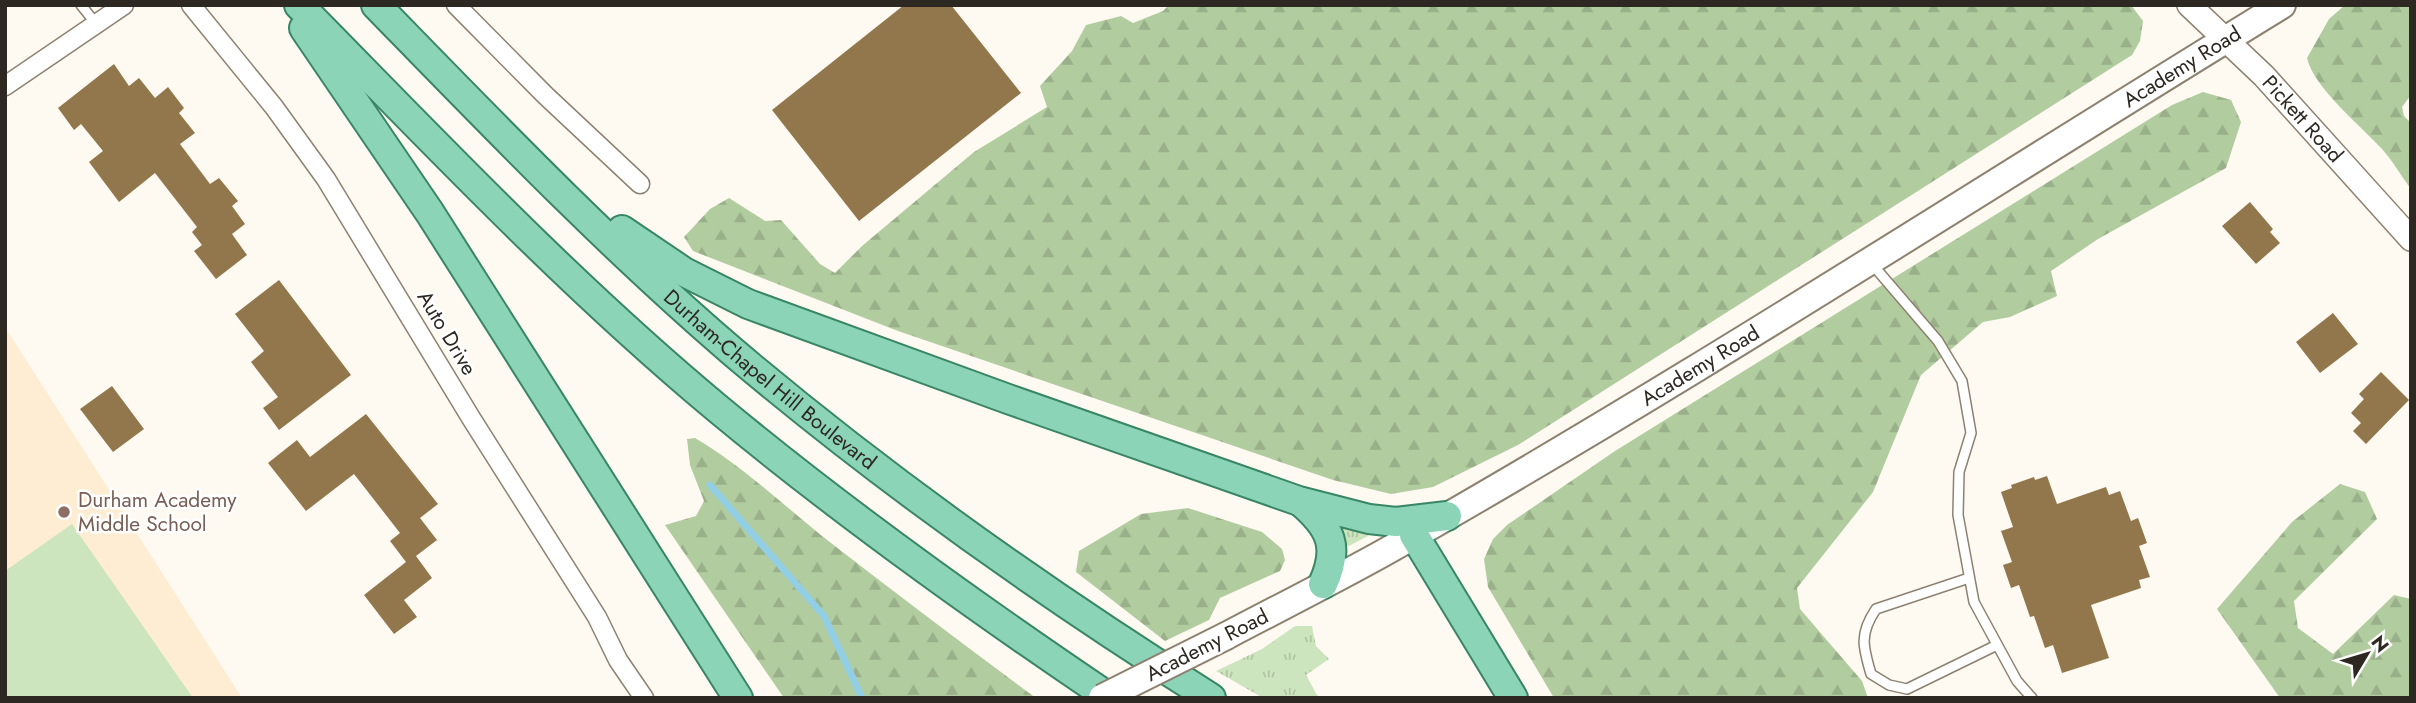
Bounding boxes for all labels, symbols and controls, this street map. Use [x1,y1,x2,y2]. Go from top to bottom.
street label: Academy Road [2117,19,2247,115]
street label: Pickett Road [2255,69,2350,169]
street label: Durham-Chapel Hill Boulevard [657,282,883,477]
street label: Auto Drive [410,285,484,381]
street label: Academy Road [1635,318,1765,413]
place label: Durham Academy Middle School [78,485,237,539]
marker: Durham Academy Middle School [56,504,72,520]
street label: Academy Road [1141,601,1273,689]
north arrow [2332,619,2402,689]
text: N [2365,630,2395,658]

